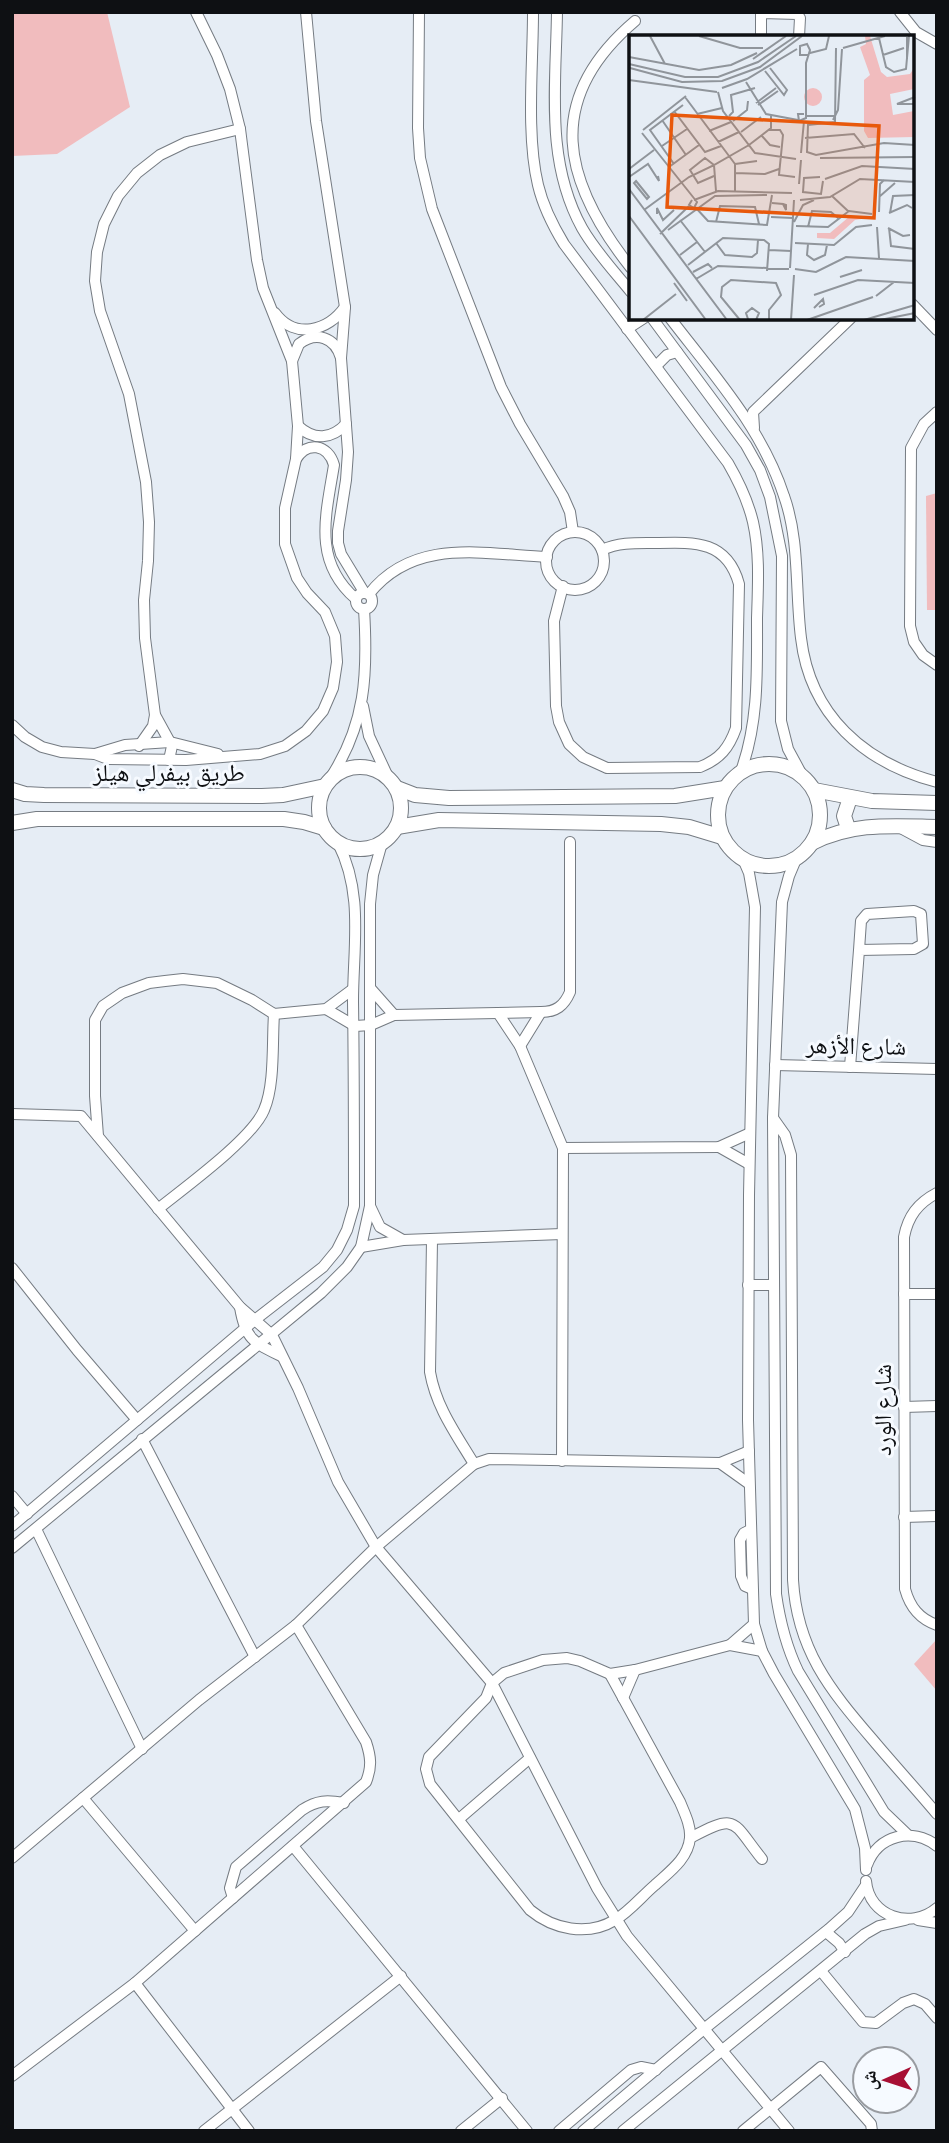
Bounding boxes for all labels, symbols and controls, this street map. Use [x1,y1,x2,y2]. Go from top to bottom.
inset map [629,35,914,320]
street label: طريق بيفرلي هيلز [92,758,245,792]
street label: شارع الأزهر [805,1030,906,1062]
street label: شارع الورد [868,1364,898,1456]
north arrow [851,2045,921,2115]
text: ش [858,2070,883,2092]

